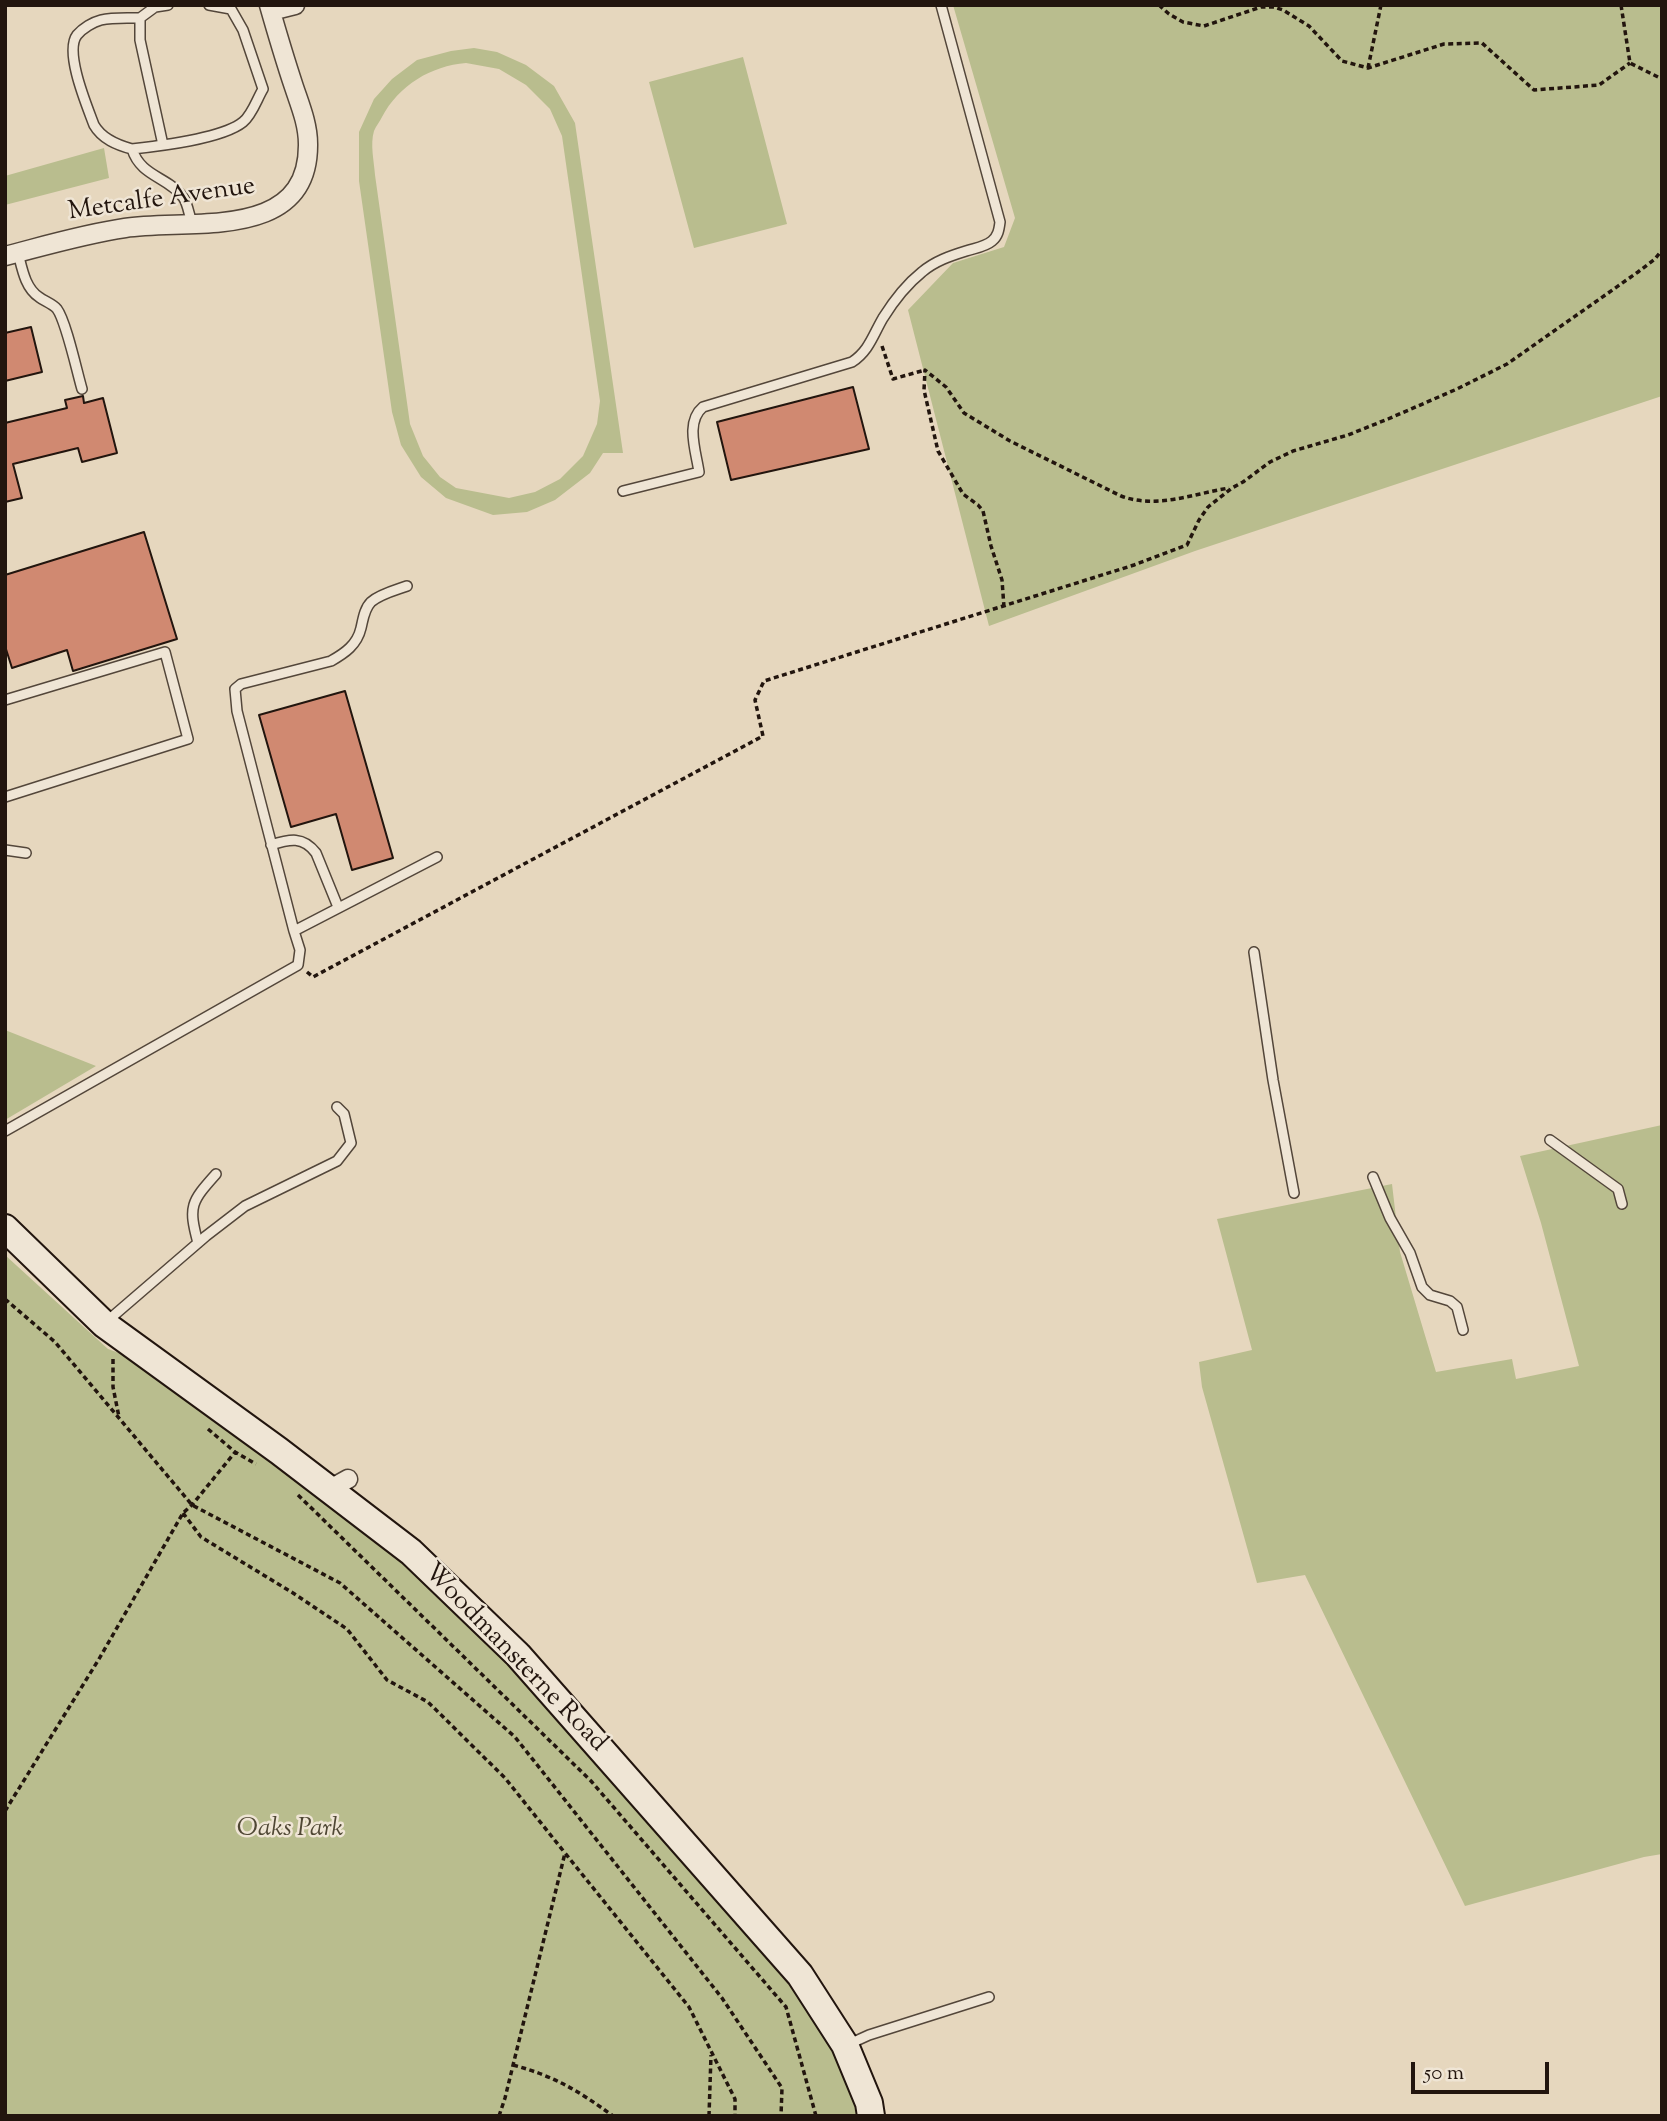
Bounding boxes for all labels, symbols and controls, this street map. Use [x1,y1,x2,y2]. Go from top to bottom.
street label: Metcalfe Avenue [67,172,257,230]
street label: Woodmansterne Road [416,1558,612,1760]
park label: Oaks Park [237,1815,343,1847]
scale bar [1415,2048,1553,2092]
text: 50 m [1424,2059,1464,2089]

